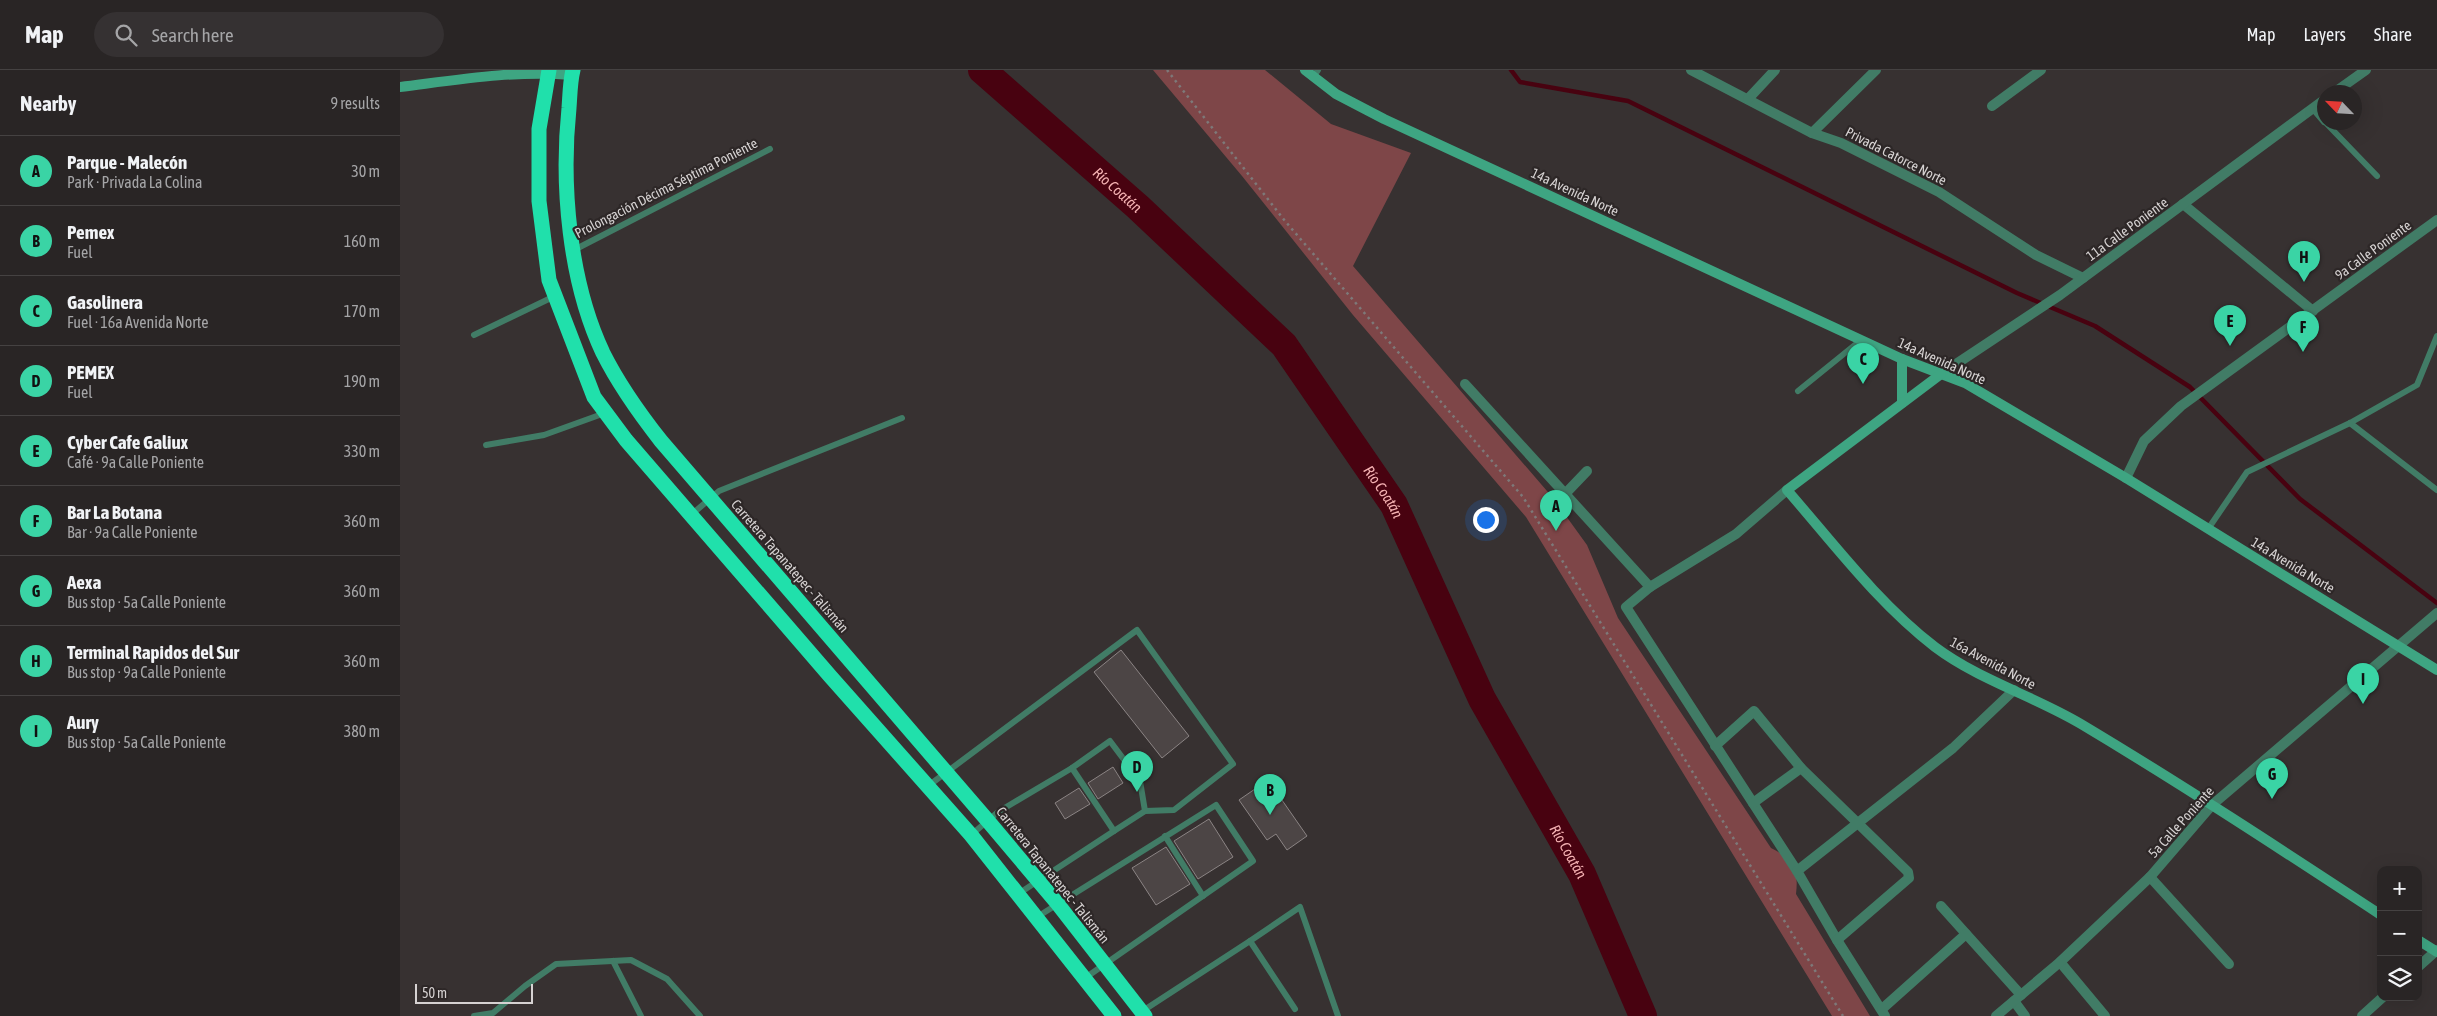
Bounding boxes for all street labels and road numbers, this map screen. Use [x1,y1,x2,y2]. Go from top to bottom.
street label: Privada Catorce Norte [1843,124,1949,188]
street label: Prolongación Décima Séptima Poniente [572,135,760,241]
street label: 14a Avenida Norte [1529,165,1621,219]
street label: 11a Calle Poniente [2083,194,2171,264]
street label: 9a Calle Poniente [2332,217,2414,283]
street label: 14a Avenida Norte [1896,334,1988,388]
street label: Carretera Tapanatepec - Talismán [728,496,852,636]
street label: 14a Avenida Norte [2248,534,2338,596]
street label: 16a Avenida Norte [1947,634,2039,692]
street label: 5a Calle Poniente [2145,783,2217,861]
street label: Carretera Tapanatepec - Talismán [993,804,1113,946]

